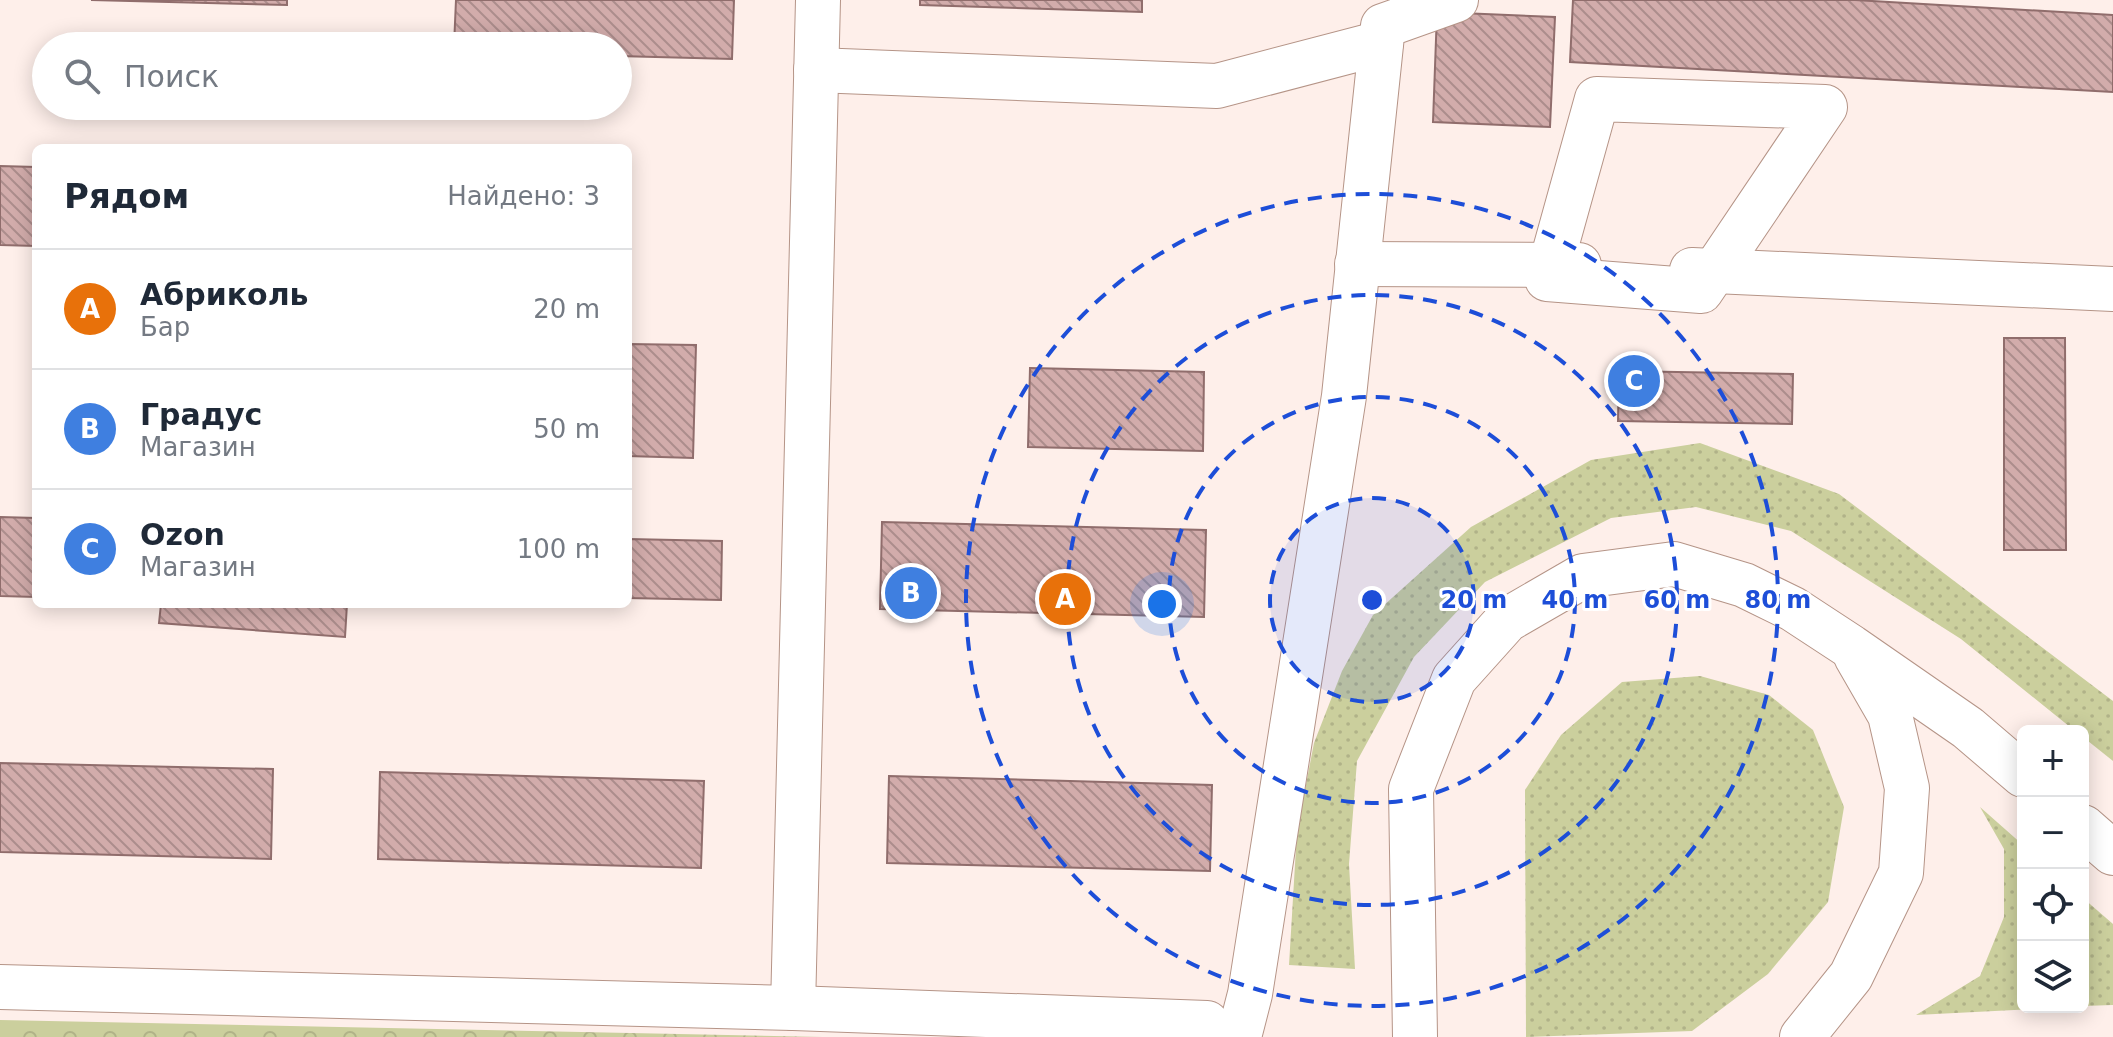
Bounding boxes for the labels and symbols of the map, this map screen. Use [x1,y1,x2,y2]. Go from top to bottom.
pin: C [1608,351,1660,411]
pin: B [885,563,937,623]
pin: A [1039,569,1091,629]
your location [1142,584,1182,624]
centre of rings [1358,586,1386,614]
text: 20 m [1441,586,1507,614]
text: 40 m [1542,586,1608,614]
text: 60 m [1644,586,1710,614]
text: 80 m [1745,586,1811,614]

